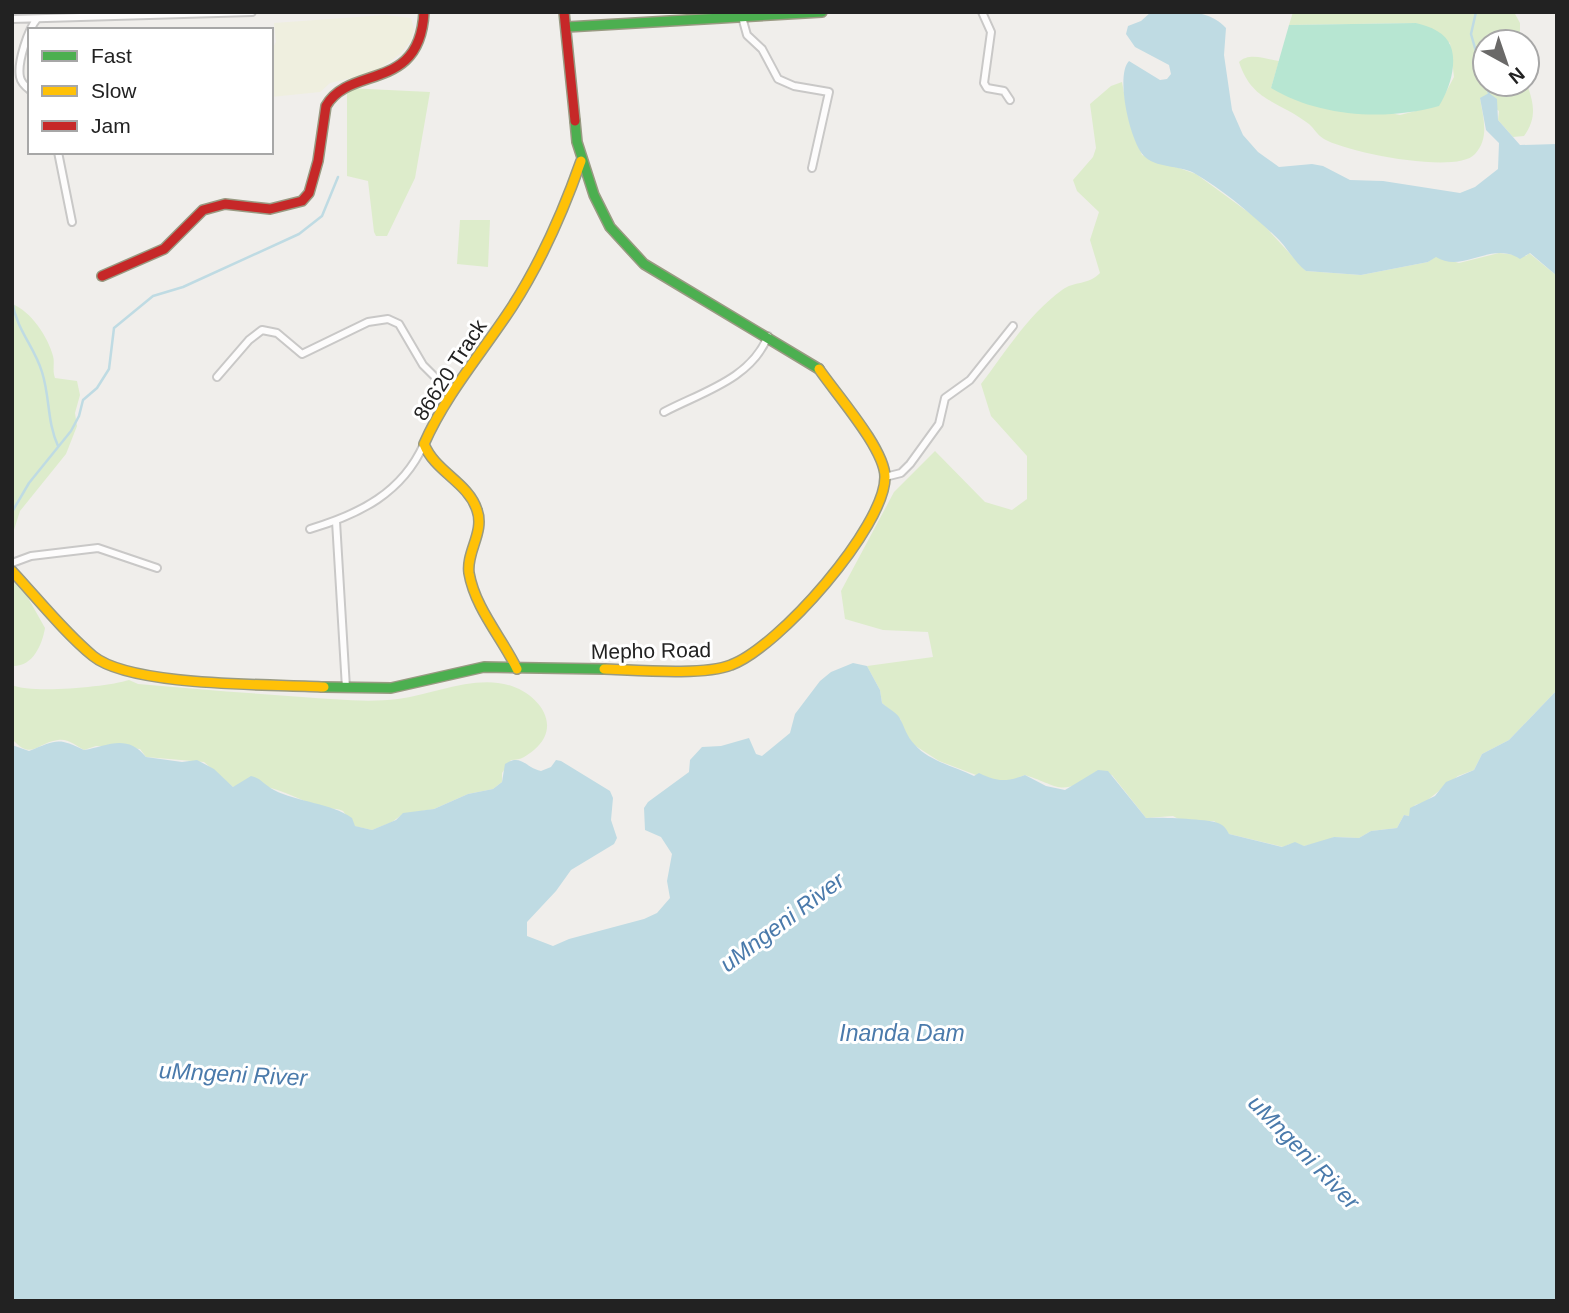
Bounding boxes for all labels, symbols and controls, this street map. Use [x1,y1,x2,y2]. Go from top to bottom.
legend [28,28,273,154]
north arrow [1471,28,1541,98]
text: Fast [91,44,132,67]
text: N [1505,63,1529,88]
text: Slow [91,79,137,102]
text: Jam [91,114,131,137]
street label: 86620 Track [408,315,491,424]
street label: Mepho Road [591,638,711,663]
water label: uMngeni River [715,866,850,977]
water label: Inanda Dam [839,1020,965,1046]
water label: uMngeni River [158,1057,309,1091]
water label: uMngeni River [1243,1090,1366,1215]

